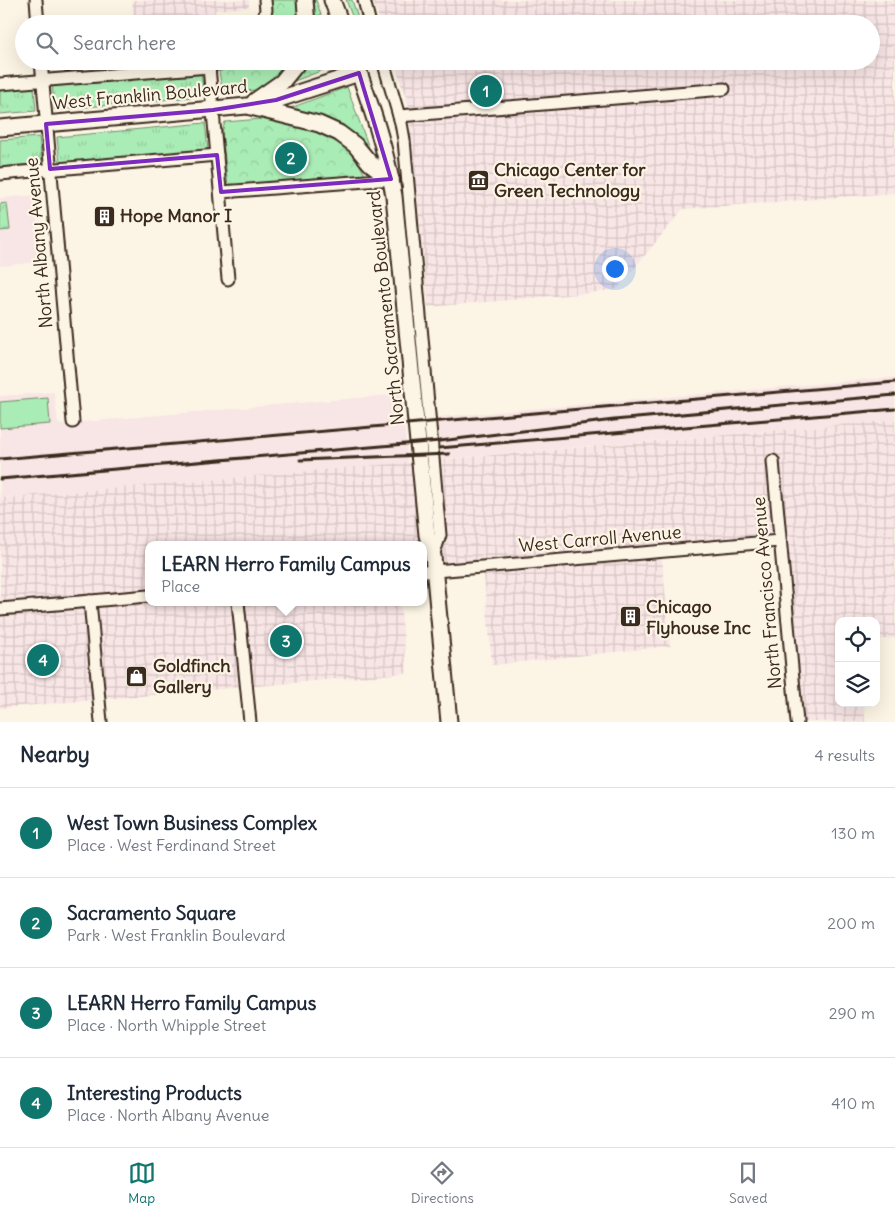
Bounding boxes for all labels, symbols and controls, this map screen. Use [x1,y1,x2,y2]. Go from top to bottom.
search box [15,15,880,70]
icon: search [33,29,61,57]
text: Search here [73,31,176,55]
pin: 1 [470,72,502,110]
street label: West Franklin Boulevard [51,74,249,114]
pin: 2 [275,139,307,177]
street label: North Albany Avenue [20,157,57,329]
place label: Chicago Center for Green Technology [494,158,646,202]
museum icon: Chicago Center for Green Technology [466,168,490,192]
street label: North Sacramento Boulevard [362,189,409,427]
building icon: Hope Manor I [92,204,116,228]
place label: Hope Manor I [120,204,232,227]
your location [602,256,628,282]
street label: North Francisco Avenue [747,496,786,690]
street label: West Carroll Avenue [518,520,682,557]
popup [145,541,427,606]
text: LEARN Herro Family Campus [161,552,411,576]
text: Place [161,576,200,596]
place label: Chicago Flyhouse Inc [646,595,751,639]
building icon: Chicago Flyhouse Inc [618,605,642,629]
map controls [835,617,880,707]
button: locate [835,617,880,662]
pin: 3 [270,622,302,660]
pin: 4 [27,641,59,679]
place label: Goldfinch Gallery [153,654,231,698]
button: layers [835,662,880,707]
shop icon: Goldfinch Gallery [125,664,149,688]
text: Nearby [20,741,90,768]
text: 4 results [814,745,875,765]
text: West Town Business Complex [67,811,317,835]
text: 1 [33,823,39,843]
text: 130 m [831,823,875,843]
text: Place · West Ferdinand Street [67,835,276,855]
text: Sacramento Square [67,901,236,925]
text: 2 [32,913,40,933]
text: 200 m [827,913,875,933]
text: Park · West Franklin Boulevard [67,925,285,945]
text: LEARN Herro Family Campus [67,991,316,1015]
text: 3 [31,1003,41,1023]
text: 290 m [829,1003,875,1023]
text: Place · North Whipple Street [67,1015,266,1035]
text: Interesting Products [67,1081,242,1105]
text: 4 [31,1093,41,1113]
text: 410 m [831,1093,875,1113]
text: Place · North Albany Avenue [67,1105,269,1125]
tab: Map [128,1159,156,1207]
tab: Directions [411,1159,474,1207]
tab: Saved [729,1159,767,1207]

